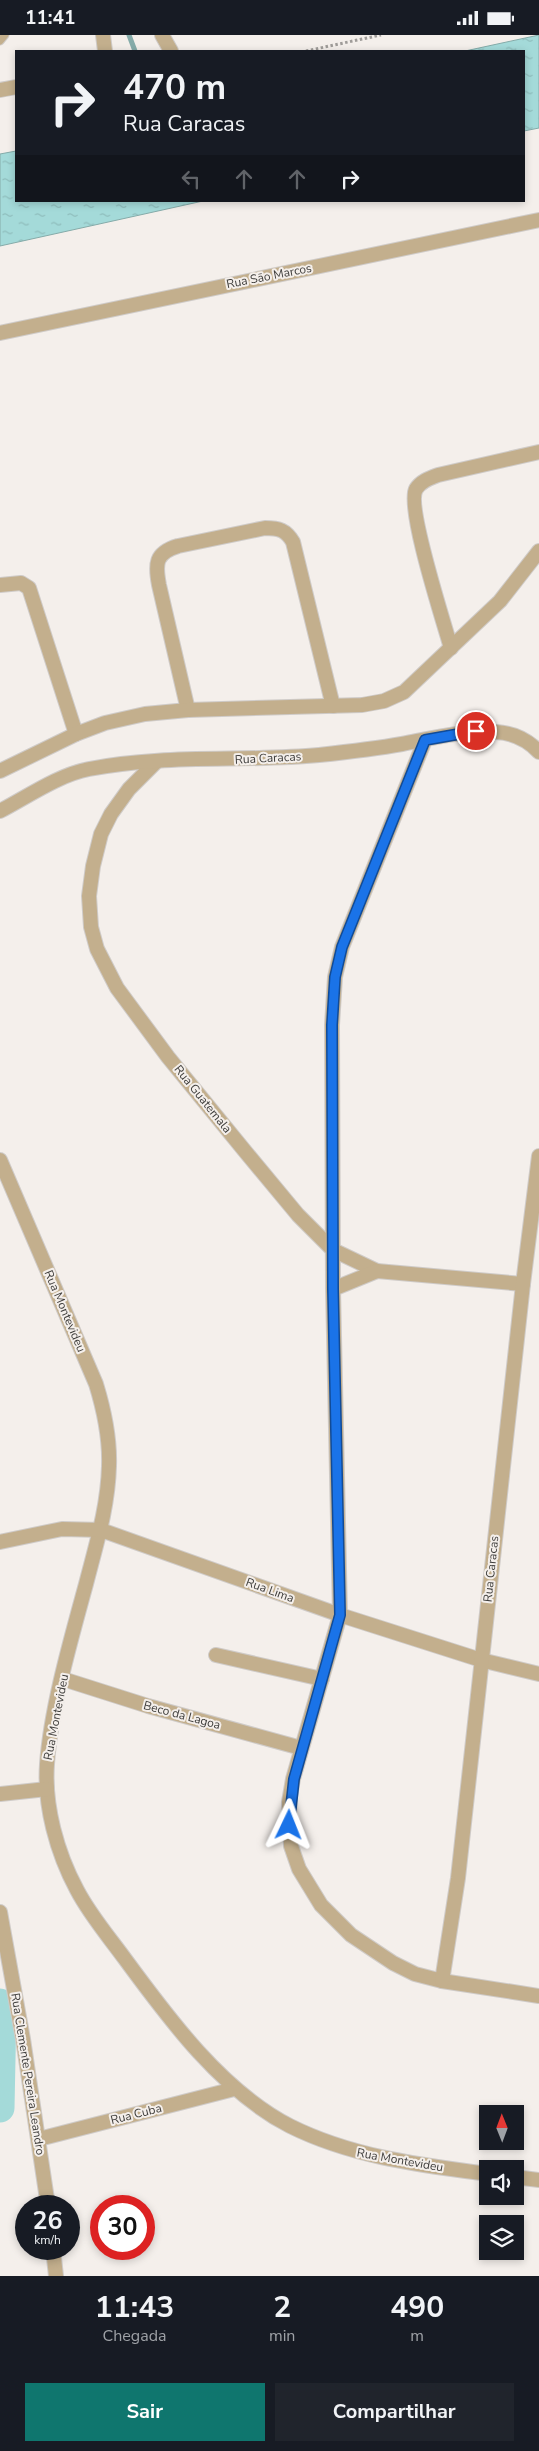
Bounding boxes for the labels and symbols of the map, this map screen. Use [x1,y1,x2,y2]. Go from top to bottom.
street label: Rua Sāo Marcos [225,260,313,292]
pin [455,710,497,752]
street label: Rua Caracas [234,748,302,768]
street label: Rua Guatemala [171,1062,235,1136]
street label: Rua Montevideu [41,1268,89,1354]
street label: Rua Caracas [480,1535,502,1603]
street label: Rua Lima [244,1574,296,1606]
street label: Rua Montevideu [40,1673,72,1761]
street label: Beco da Lagoa [142,1697,222,1733]
position arrow [262,1798,314,1850]
street label: Rua Clemente Pereira Leandro [7,1992,49,2157]
street label: Rua Cuba [109,2100,163,2128]
north arrow [479,2105,524,2150]
street label: Rua Montevideu [356,2145,444,2175]
speed limit sign: 30 [90,2195,155,2260]

